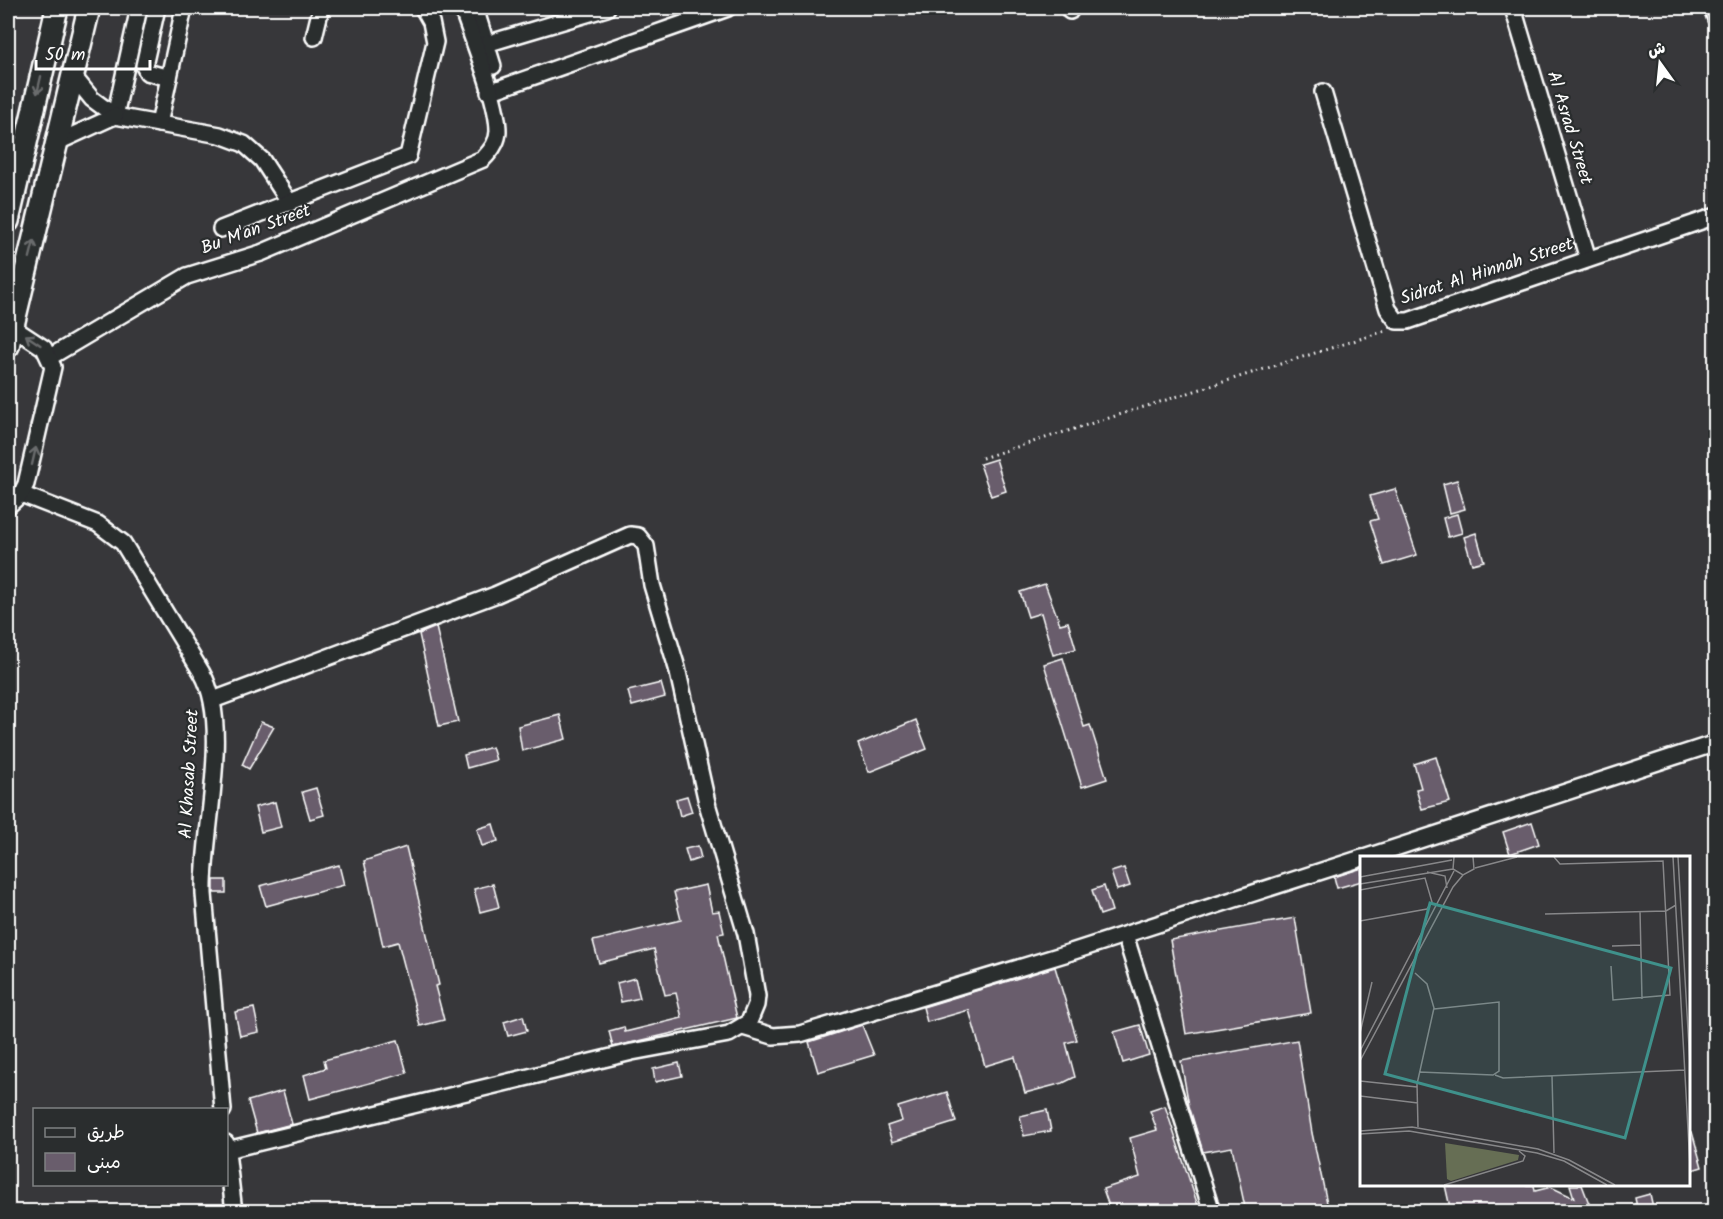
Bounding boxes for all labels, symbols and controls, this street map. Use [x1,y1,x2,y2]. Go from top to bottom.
scale bar [36,33,150,71]
north arrow [1630,33,1690,93]
text: ش [1645,36,1668,64]
text: 50 m [45,41,85,70]
street label: Al Asrad Street [1538,68,1600,189]
one-way arrow [32,75,44,94]
street label: Bu M'an Street [197,196,316,263]
street label: Sidrat Al Hinnah Street [1397,230,1578,314]
one-way arrow [26,239,38,258]
one-way arrow [25,334,42,346]
one-way arrow [28,447,40,466]
street label: Al Khasab Street [172,707,208,840]
inset map [1360,856,1690,1186]
legend [33,1108,228,1186]
text: طريق [87,1119,125,1148]
text: مبنى [87,1149,121,1178]

